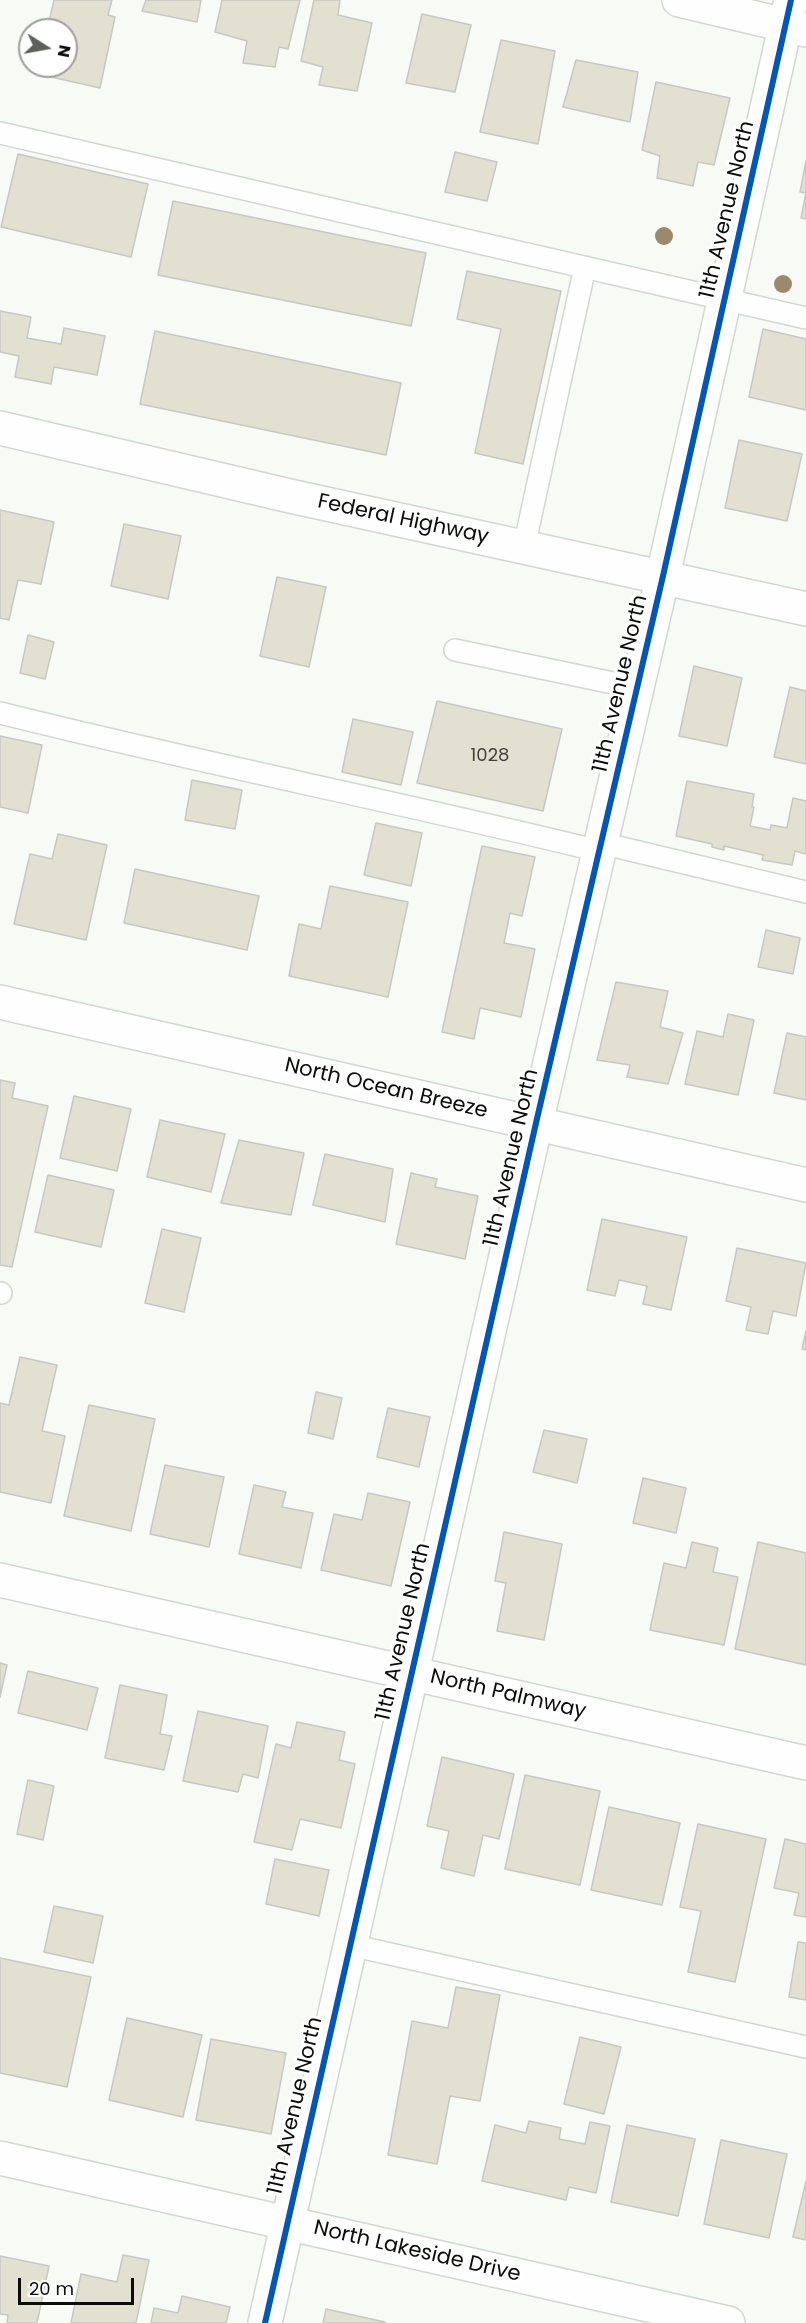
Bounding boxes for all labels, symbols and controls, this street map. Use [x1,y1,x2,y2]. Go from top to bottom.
north arrow [18,18,78,78]
text: N [52,43,77,59]
street label: 11th Avenue North [695,119,761,301]
street label: Federal Highway [315,490,491,550]
street label: 11th Avenue North [588,593,654,775]
house number: 1028 [471,745,509,767]
street label: North Ocean Breeze [282,1053,490,1125]
street label: 11th Avenue North [479,1067,545,1249]
street label: 11th Avenue North [371,1541,437,1723]
street label: North Palmway [428,1665,588,1725]
street label: 11th Avenue North [263,2015,329,2197]
street label: North Lakeside Drive [311,2216,523,2288]
scale bar [21,2266,136,2304]
text: 20 m [29,2276,74,2301]

